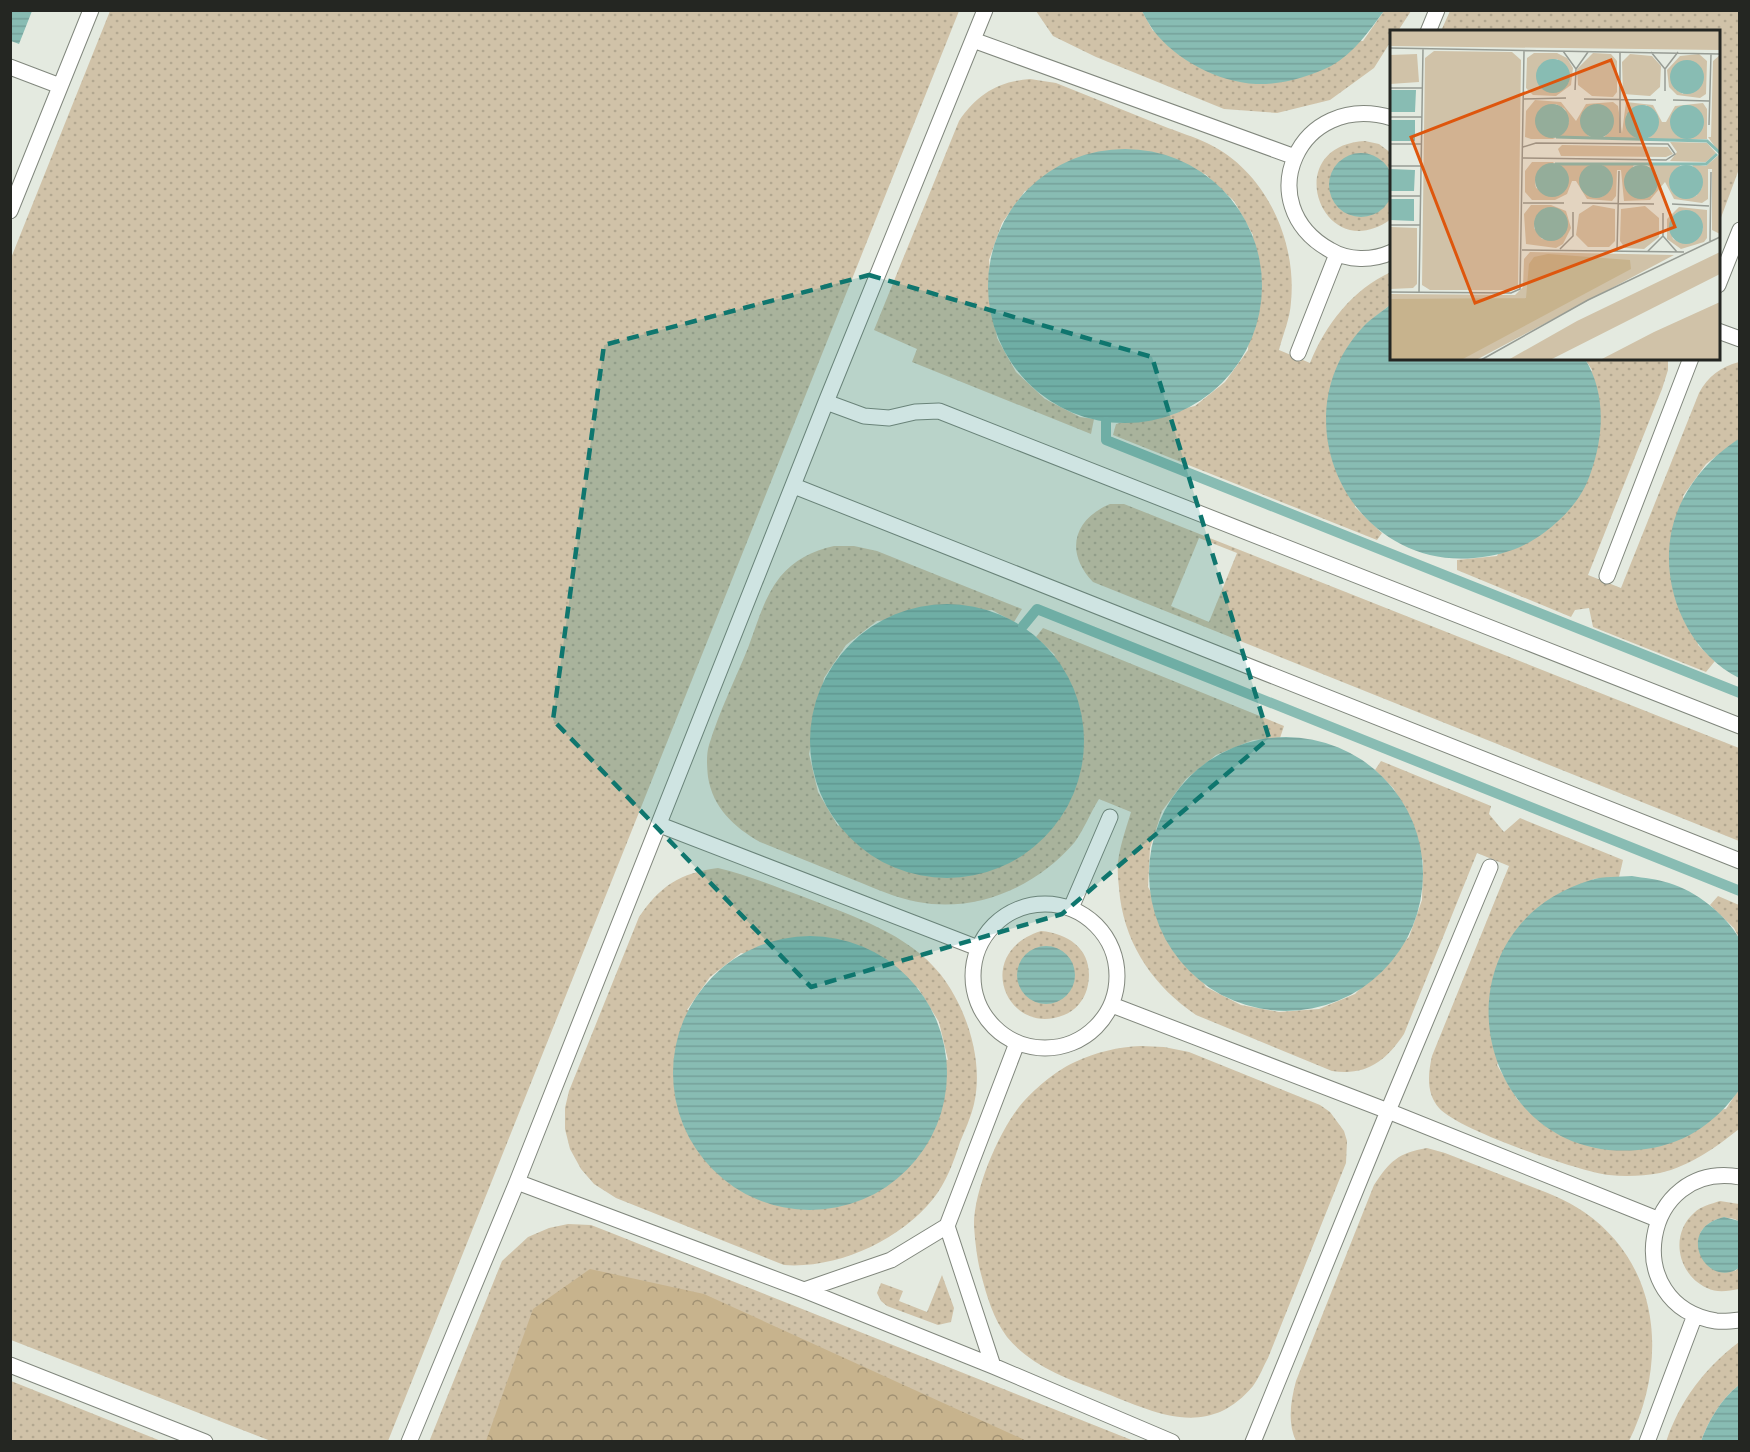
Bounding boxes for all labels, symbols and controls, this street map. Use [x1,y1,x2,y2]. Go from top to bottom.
inset map [1390,30,1720,360]

